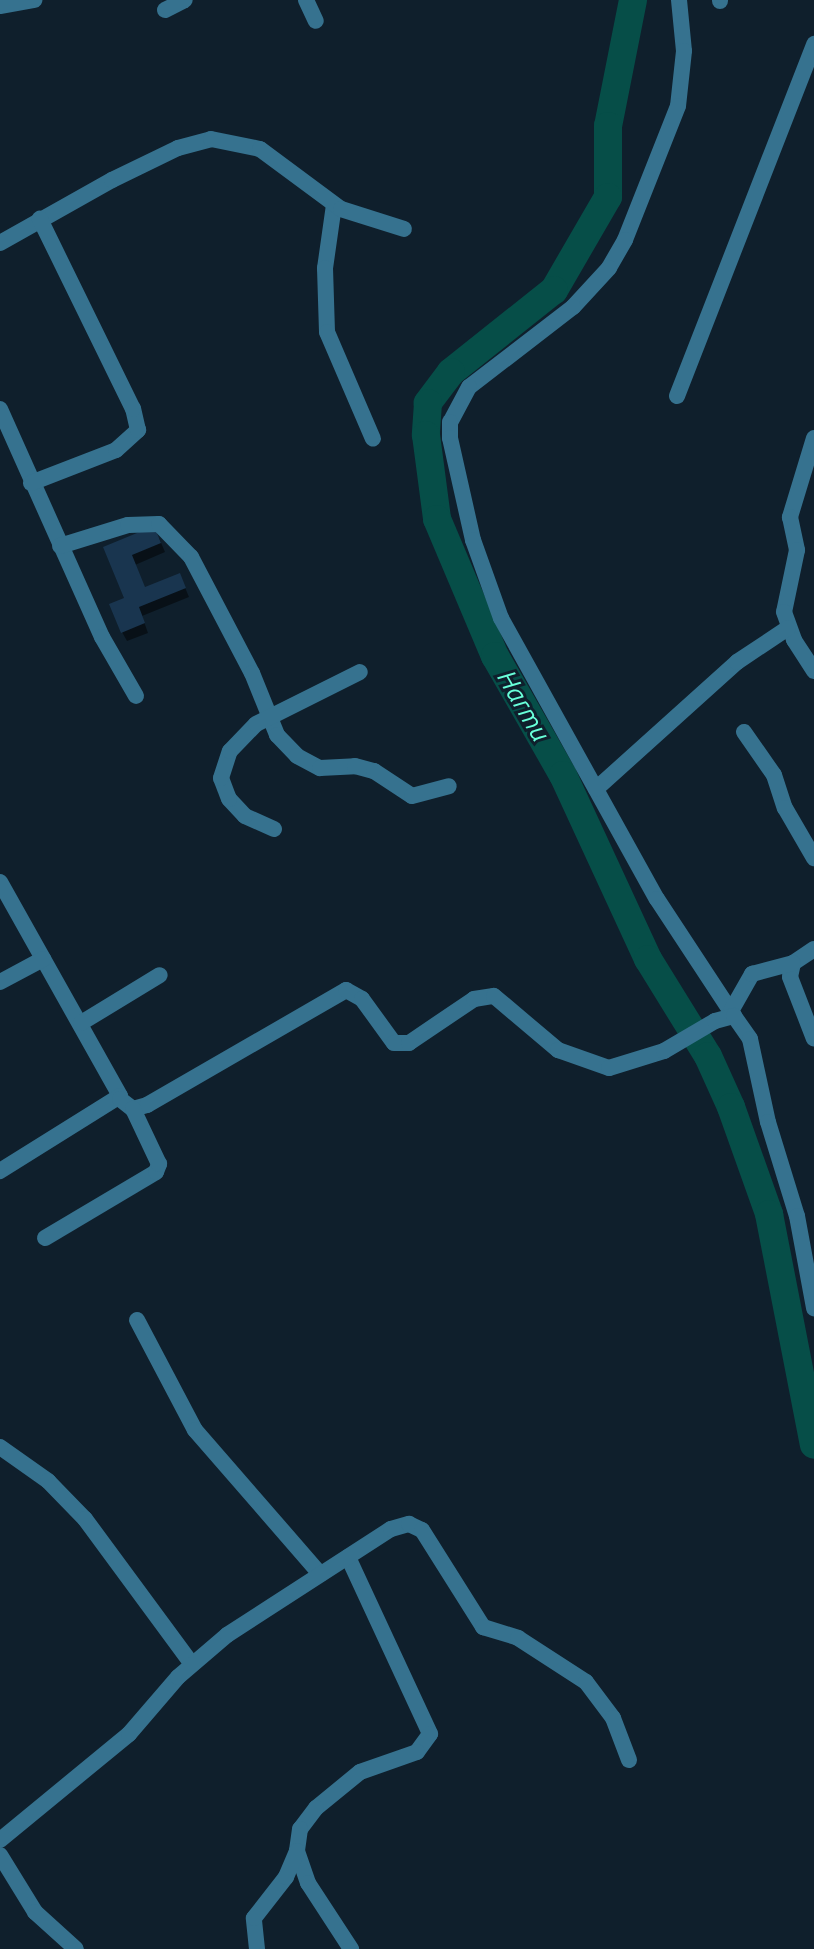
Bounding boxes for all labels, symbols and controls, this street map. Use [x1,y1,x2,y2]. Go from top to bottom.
water label: Harmu [491,665,557,747]

